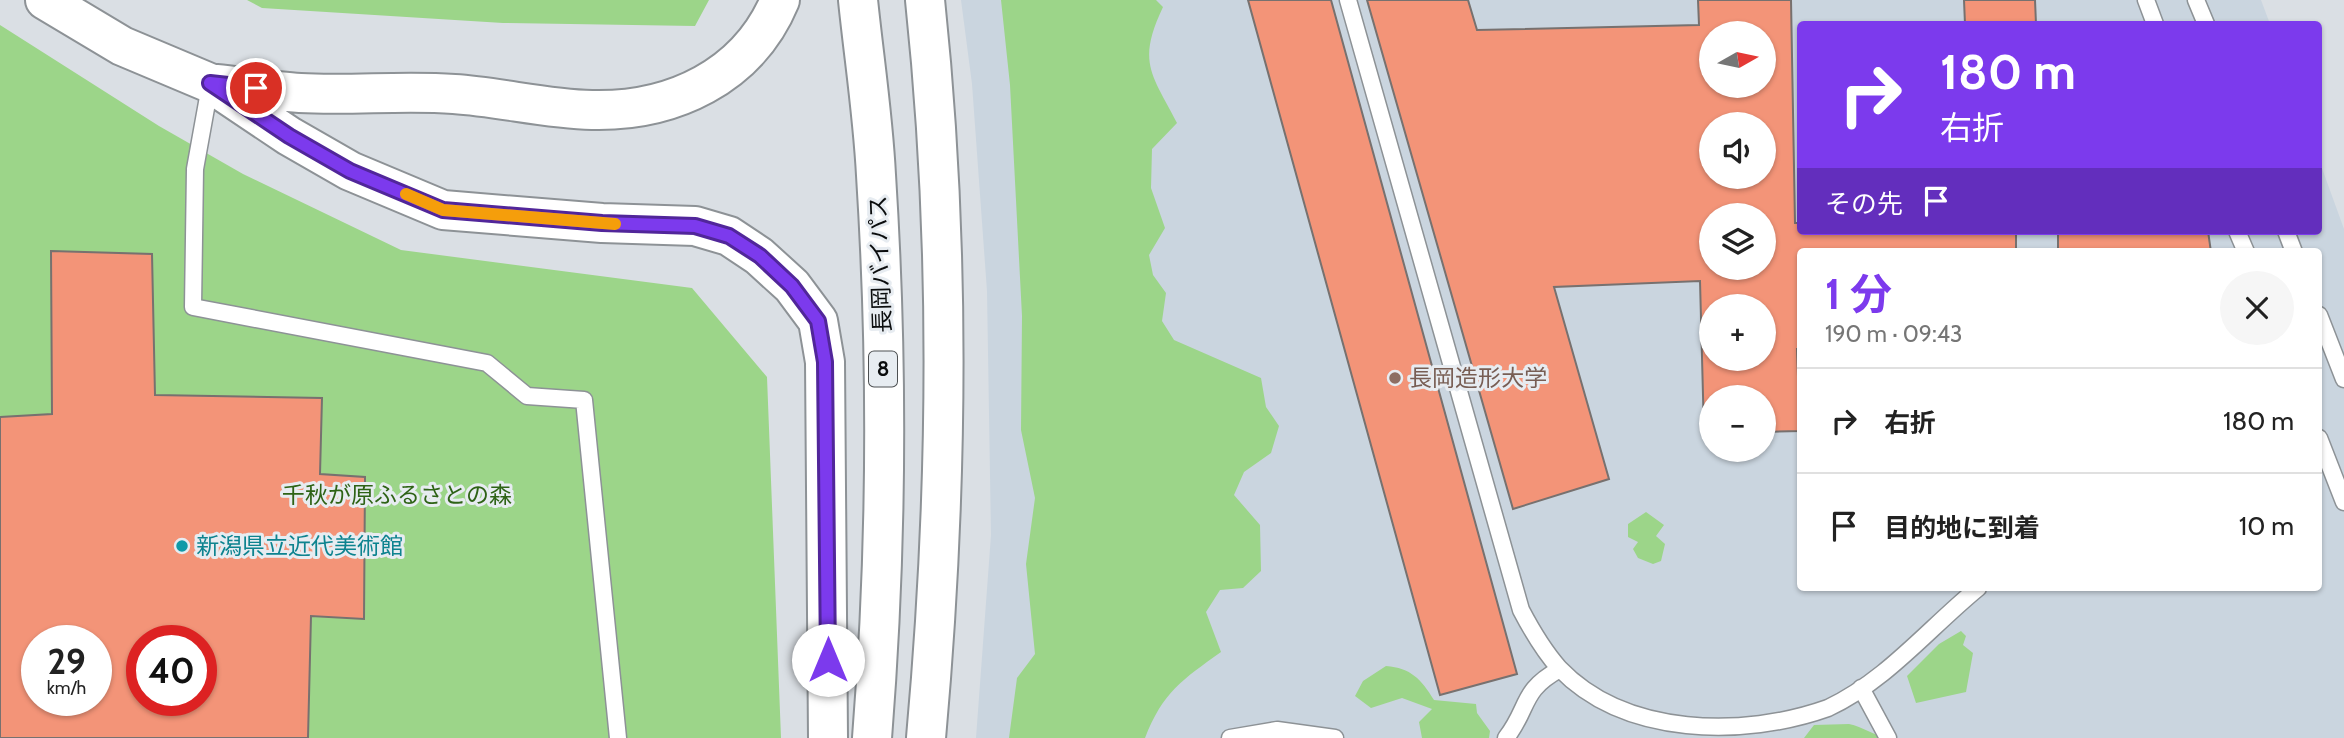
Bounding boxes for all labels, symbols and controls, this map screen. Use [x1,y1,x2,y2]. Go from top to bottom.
north arrow [1699,21,1776,98]
map controls [1699,21,1776,462]
text: 180 m [1940,42,2076,101]
icon: right [1825,49,1916,140]
pin [226,58,286,118]
icon: arrive [237,69,275,107]
text: 右折 [1940,108,2004,147]
button: sound [1699,112,1776,189]
icon: arrive [1917,182,1955,220]
text: その先 [1825,188,1903,220]
street label: 長岡バイパス [864,195,896,333]
button: layers [1699,203,1776,280]
text: 1 分 [1825,268,1892,320]
button: close [2220,271,2294,345]
button: + [1699,294,1776,371]
text: 190 m · 09:43 [1825,320,1962,348]
road number: 8 [869,352,897,386]
place label: 長岡造形大学 [1409,364,1547,392]
marker: 長岡造形大学 [1387,370,1403,386]
button: − [1699,385,1776,462]
icon: right [1825,402,1863,440]
text: 180 m [2223,405,2294,437]
text: 右折 [1884,407,1936,439]
park label: 千秋が原ふるさとの森 [282,481,512,509]
icon: arrive [1825,507,1863,545]
text: 10 m [2239,510,2294,542]
text: 目的地に到着 [1884,512,2040,544]
place label: 新潟県立近代美術館 [196,532,403,560]
marker: 新潟県立近代美術館 [174,538,190,554]
position arrow [791,623,865,697]
speed limit sign: 40 [126,625,217,716]
text: 29 [47,640,86,683]
text: km/h [47,677,86,699]

